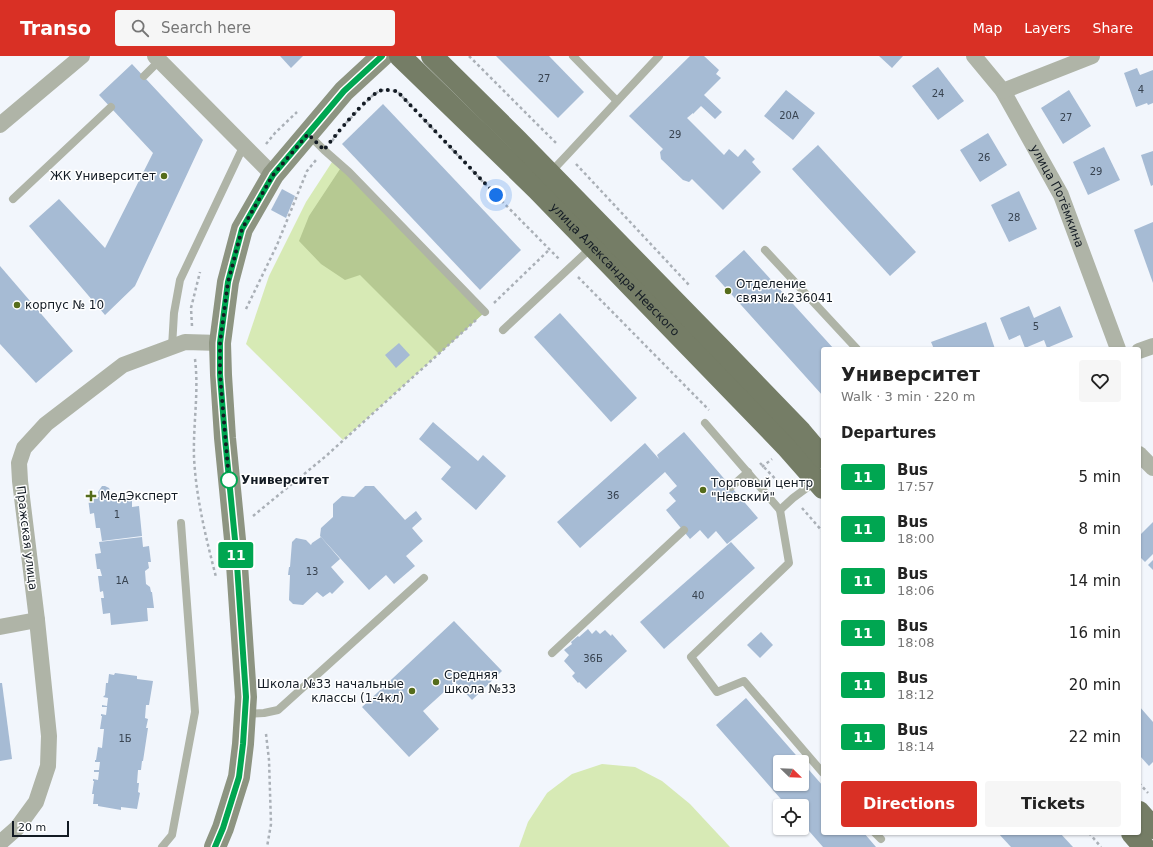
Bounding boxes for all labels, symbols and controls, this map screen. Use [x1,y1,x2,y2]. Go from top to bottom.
search box [115,10,395,46]
text: Transo [20,17,91,39]
icon: search [129,17,151,39]
text: Search here [161,19,251,37]
text: Map [973,20,1002,36]
text: Layers [1024,20,1071,36]
text: Share [1093,20,1133,36]
house number: 27 [538,73,550,84]
house number: 4 [1138,84,1144,95]
house number: 24 [932,88,944,99]
house number: 20А [779,110,799,121]
house number: 27 [1060,112,1072,123]
house number: 29 [669,129,681,140]
street label: улица Потёмкина [1027,142,1087,249]
house number: 26 [978,152,990,163]
house number: 29 [1090,166,1102,177]
place label: ЖК Университет [50,169,156,183]
marker: ЖК Университет [159,171,169,181]
your location [486,185,506,205]
street label: улица Александра Невского [547,200,683,339]
house number: 28 [1008,212,1020,223]
place label: Отделение связи №236041 [736,277,833,305]
marker: Отделение связи №236041 [723,286,733,296]
place label: корпус № 10 [25,298,104,312]
marker: корпус № 10 [12,300,22,310]
house number: 5 [1033,321,1039,332]
button: heart [1079,360,1121,402]
text: Университет [841,363,980,385]
text: Walk · 3 min · 220 m [841,389,975,404]
text: Departures [841,424,936,442]
text: Bus [897,461,928,479]
text: 5 min [1078,468,1121,486]
text: 11 [853,469,873,485]
marker: Университет [220,471,238,489]
place label: Университет [241,473,329,487]
place label: Торговый центр "Невский" [710,476,813,504]
text: 17:57 [897,479,934,494]
street label: Пражская улица [14,485,40,591]
marker: Торговый центр "Невский" [698,485,708,495]
place label: МедЭксперт [100,489,178,503]
marker: МедЭксперт [85,490,97,502]
house number: 36 [607,490,619,501]
house number: 1 [114,509,120,520]
text: Bus [897,513,928,531]
text: 8 min [1078,520,1121,538]
text: 11 [853,521,873,537]
text: 18:00 [897,531,934,546]
line badge: 11 [218,542,254,568]
text: 11 [226,547,246,563]
text: Bus [897,565,928,583]
house number: 13 [306,566,318,577]
text: 14 min [1069,572,1121,590]
text: 11 [853,573,873,589]
house number: 1А [115,575,129,586]
text: 18:06 [897,583,934,598]
house number: 40 [692,590,704,601]
text: Bus [897,617,928,635]
text: 16 min [1069,624,1121,642]
text: 11 [853,625,873,641]
text: 18:08 [897,635,934,650]
house number: 36Б [583,653,603,664]
place label: Средняя школа №33 [444,668,516,696]
text: Bus [897,669,928,687]
text: 20 min [1069,676,1121,694]
place label: Школа №33 начальные классы (1-4кл) [257,677,404,705]
marker: Средняя школа №33 [431,677,441,687]
text: 11 [853,677,873,693]
marker: Школа №33 начальные классы (1-4кл) [407,686,417,696]
text: 18:12 [897,687,934,702]
text: Bus [897,721,928,739]
text: 22 min [1069,728,1121,746]
text: 11 [853,729,873,745]
house number: 1Б [118,733,132,744]
text: 18:14 [897,739,934,754]
north arrow [773,755,809,791]
map controls [773,755,809,835]
button: Directions [841,781,977,827]
button: Tickets [985,781,1121,827]
button: locate [773,799,809,835]
scale bar [12,819,69,838]
text: 20 m [18,821,46,834]

